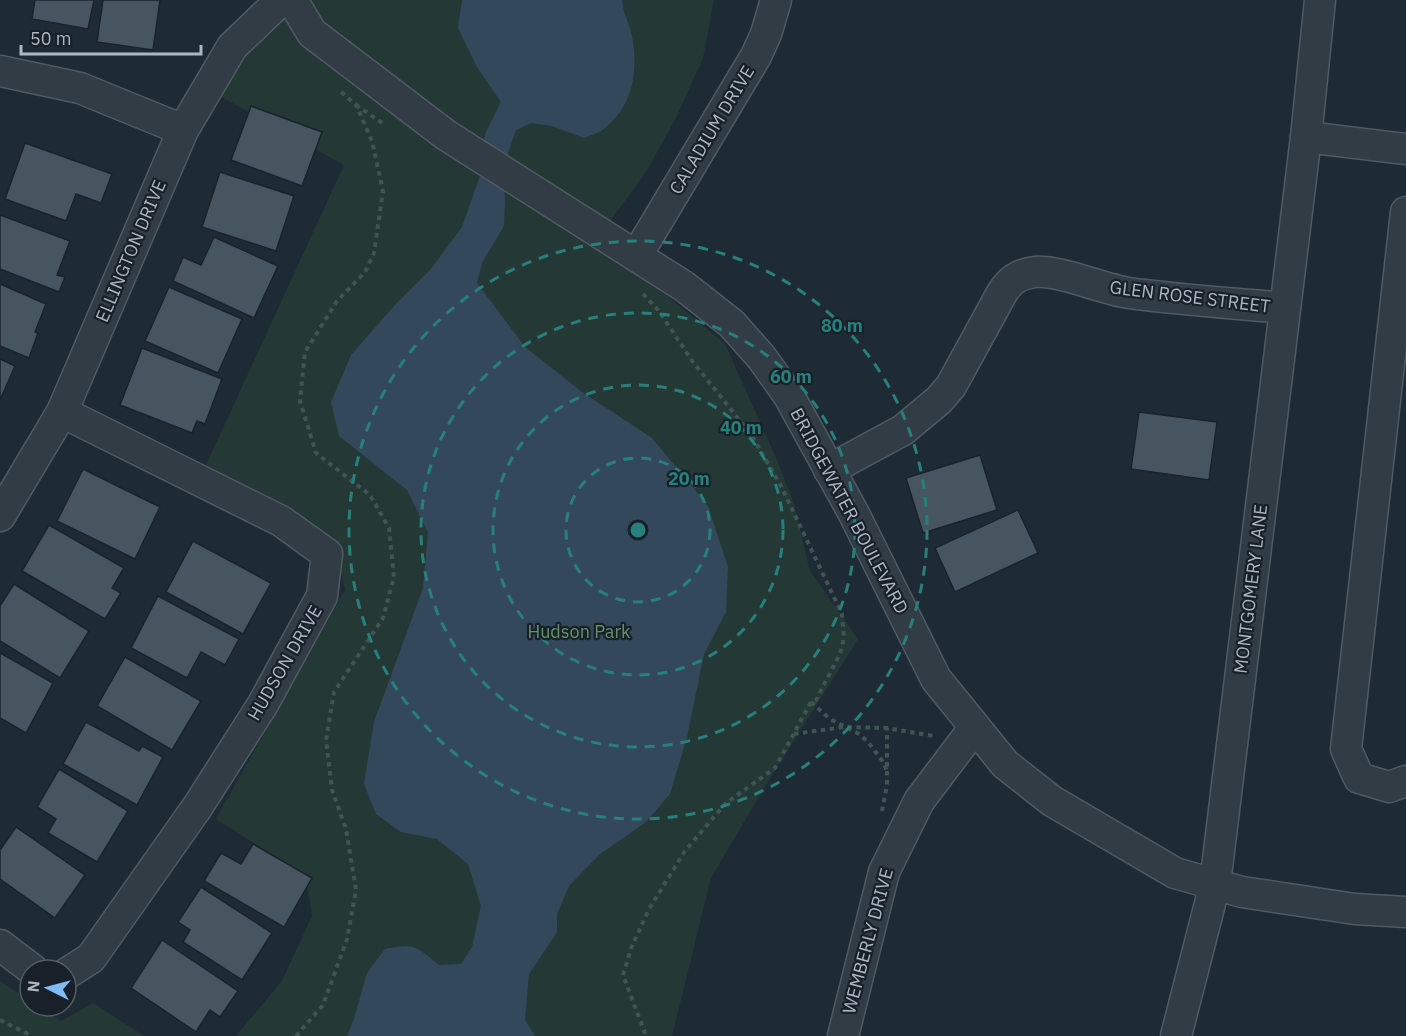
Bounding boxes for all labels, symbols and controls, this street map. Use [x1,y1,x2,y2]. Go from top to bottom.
scale bar [21,18,201,56]
text: 50 m [30,27,72,50]
street label: CALADIUM DRIVE [664,61,759,198]
street label: ELLINGTON DRIVE [90,176,171,325]
street label: GLEN ROSE STREET [1108,275,1272,318]
text: 80 m [821,314,863,337]
text: 60 m [770,365,812,388]
street label: BRIDGEWATER BOULEVARD [785,404,914,618]
text: 40 m [720,416,762,439]
text: 20 m [668,467,710,490]
street label: MONTGOMERY LANE [1229,503,1272,675]
centre of rings [628,520,648,540]
street label: HUDSON DRIVE [242,601,327,725]
park label: Hudson Park [527,620,631,643]
street label: WEMBERLY DRIVE [837,866,898,1016]
north arrow [18,958,78,1018]
text: N [23,980,44,993]

